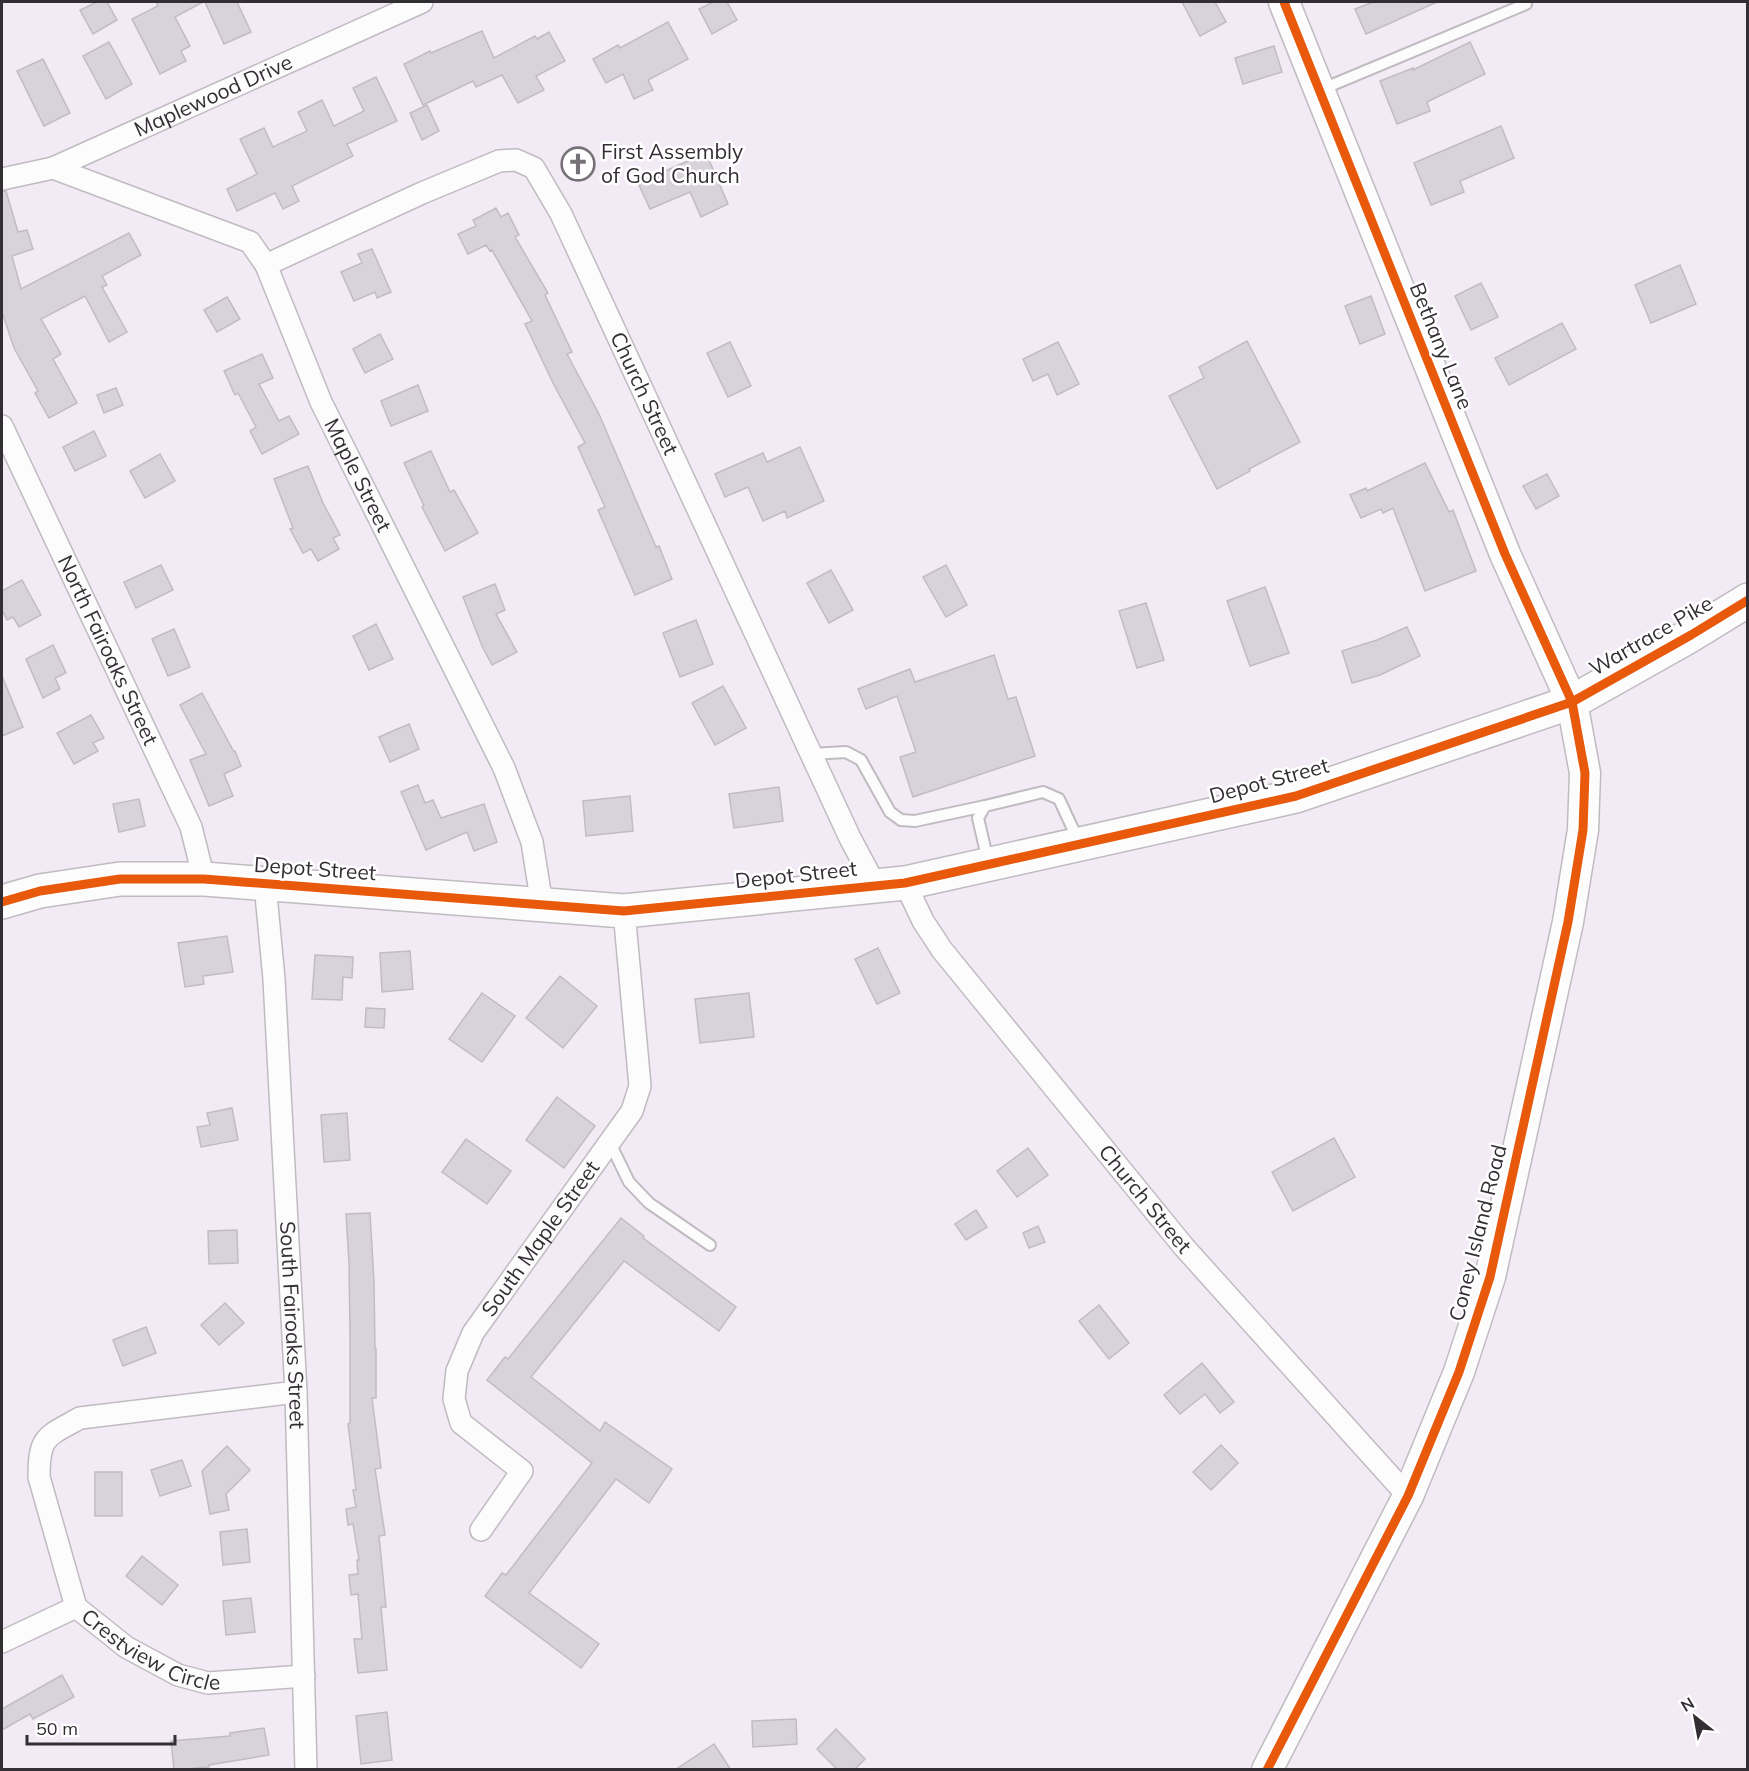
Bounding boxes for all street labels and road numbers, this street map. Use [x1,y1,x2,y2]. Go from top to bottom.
street label: Maplewood Drive [130,48,296,142]
street label: Bethany Lane [1405,278,1479,413]
street label: Church Street [605,327,685,459]
street label: Maple Street [319,414,398,536]
street label: North Fairoaks Street [53,551,164,749]
street label: Wartrace Pike [1584,589,1717,681]
street label: Depot Street [1206,752,1331,808]
street label: Depot Street [253,851,377,885]
street label: Depot Street [734,855,858,893]
street label: Church Street [1094,1139,1197,1258]
street label: Coney Island Road [1443,1142,1512,1324]
street label: South Maple Street [475,1155,604,1321]
street label: South Fairoaks Street [275,1220,311,1429]
street label: Crestview Circle [77,1603,221,1695]

